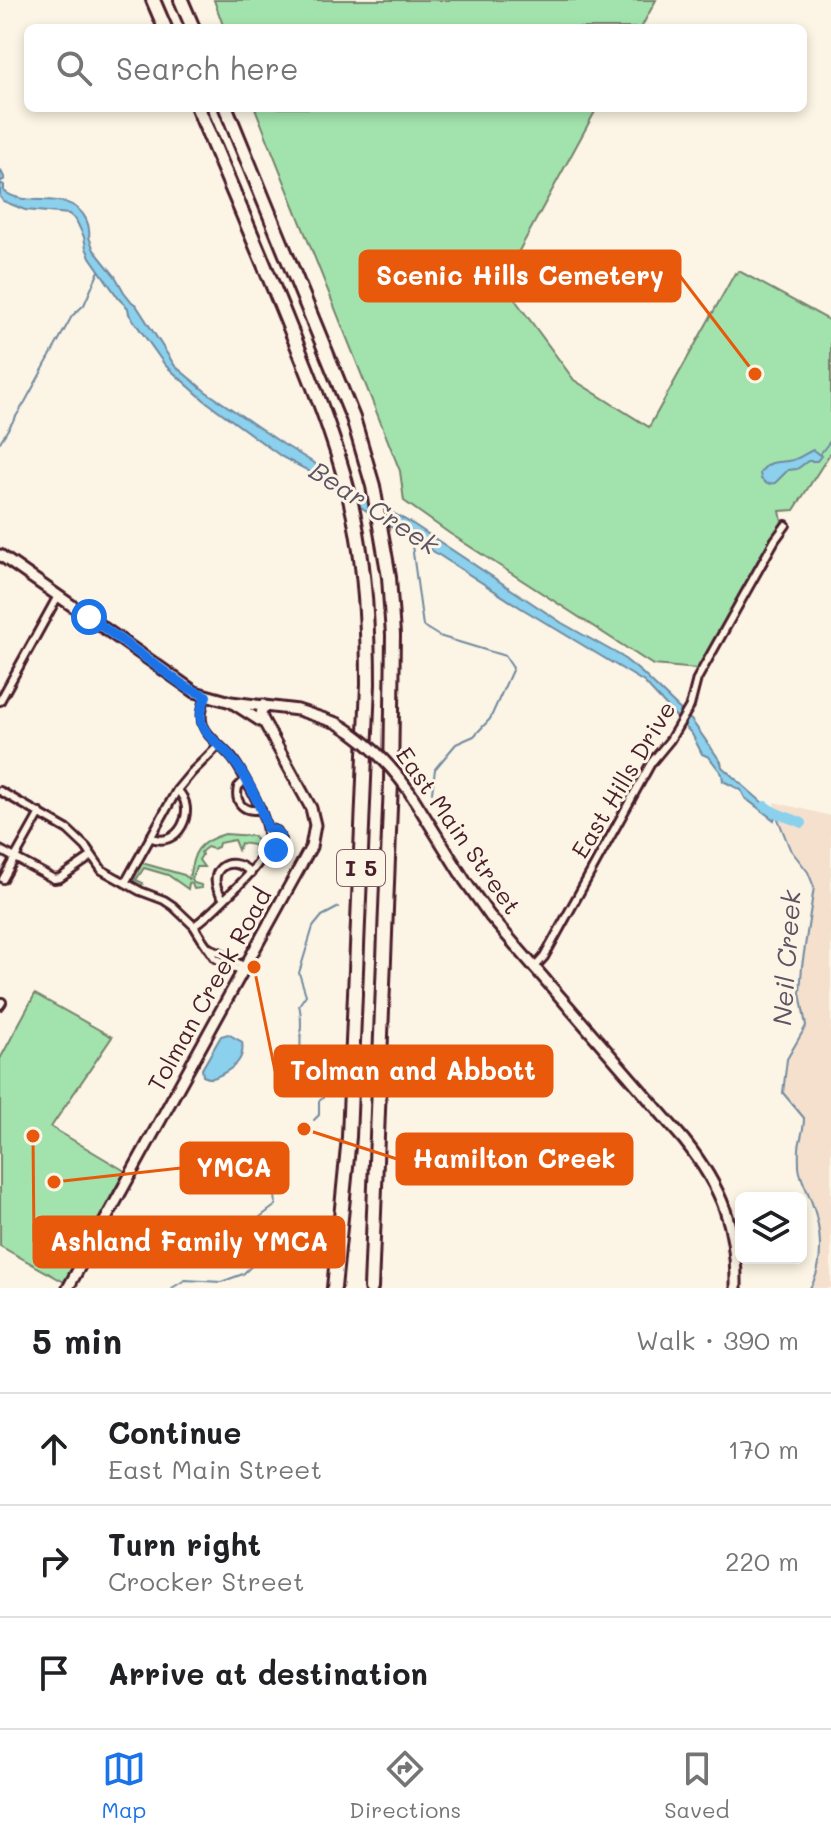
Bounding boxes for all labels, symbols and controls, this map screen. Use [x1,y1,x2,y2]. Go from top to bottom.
search box [24,24,807,112]
icon: search [52,46,96,90]
text: Search here [116,48,299,88]
callout: Scenic Hills Cemetery [360,251,680,301]
text: Scenic Hills Cemetery [376,258,664,292]
water label: Bear Creek [303,453,447,562]
route start [71,599,107,635]
street label: East Hills Drive [564,695,682,863]
street label: East Main Street [390,740,529,920]
route end [258,832,294,868]
road number: I 5 [337,850,385,886]
street label: Tolman Creek Road [140,882,277,1096]
water label: Neil Creek [764,888,808,1027]
callout: Tolman and Abbott [275,1046,552,1096]
text: Tolman and Abbott [290,1053,536,1087]
callout: Hamilton Creek [397,1134,632,1184]
text: Hamilton Creek [413,1141,615,1175]
callout: YMCA [181,1143,288,1193]
text: YMCA [196,1150,272,1184]
map controls [735,1192,807,1264]
button: layers [735,1192,807,1264]
callout: Ashland Family YMCA [34,1217,344,1267]
text: Ashland Family YMCA [50,1224,328,1258]
text: 5 min [32,1318,122,1363]
text: Walk · 390 m [636,1323,799,1357]
text: Continue [108,1412,241,1452]
icon: ahead [32,1427,76,1471]
text: 170 m [728,1432,799,1466]
text: East Main Street [108,1452,322,1486]
text: Turn right [108,1524,261,1564]
icon: right [32,1539,76,1583]
text: 220 m [725,1544,799,1578]
text: Crocker Street [108,1564,304,1598]
icon: arrive [32,1651,76,1695]
text: Arrive at destination [108,1653,428,1693]
tab: Map [102,1747,146,1824]
tab: Directions [349,1747,461,1824]
tab: Saved [664,1747,729,1824]

